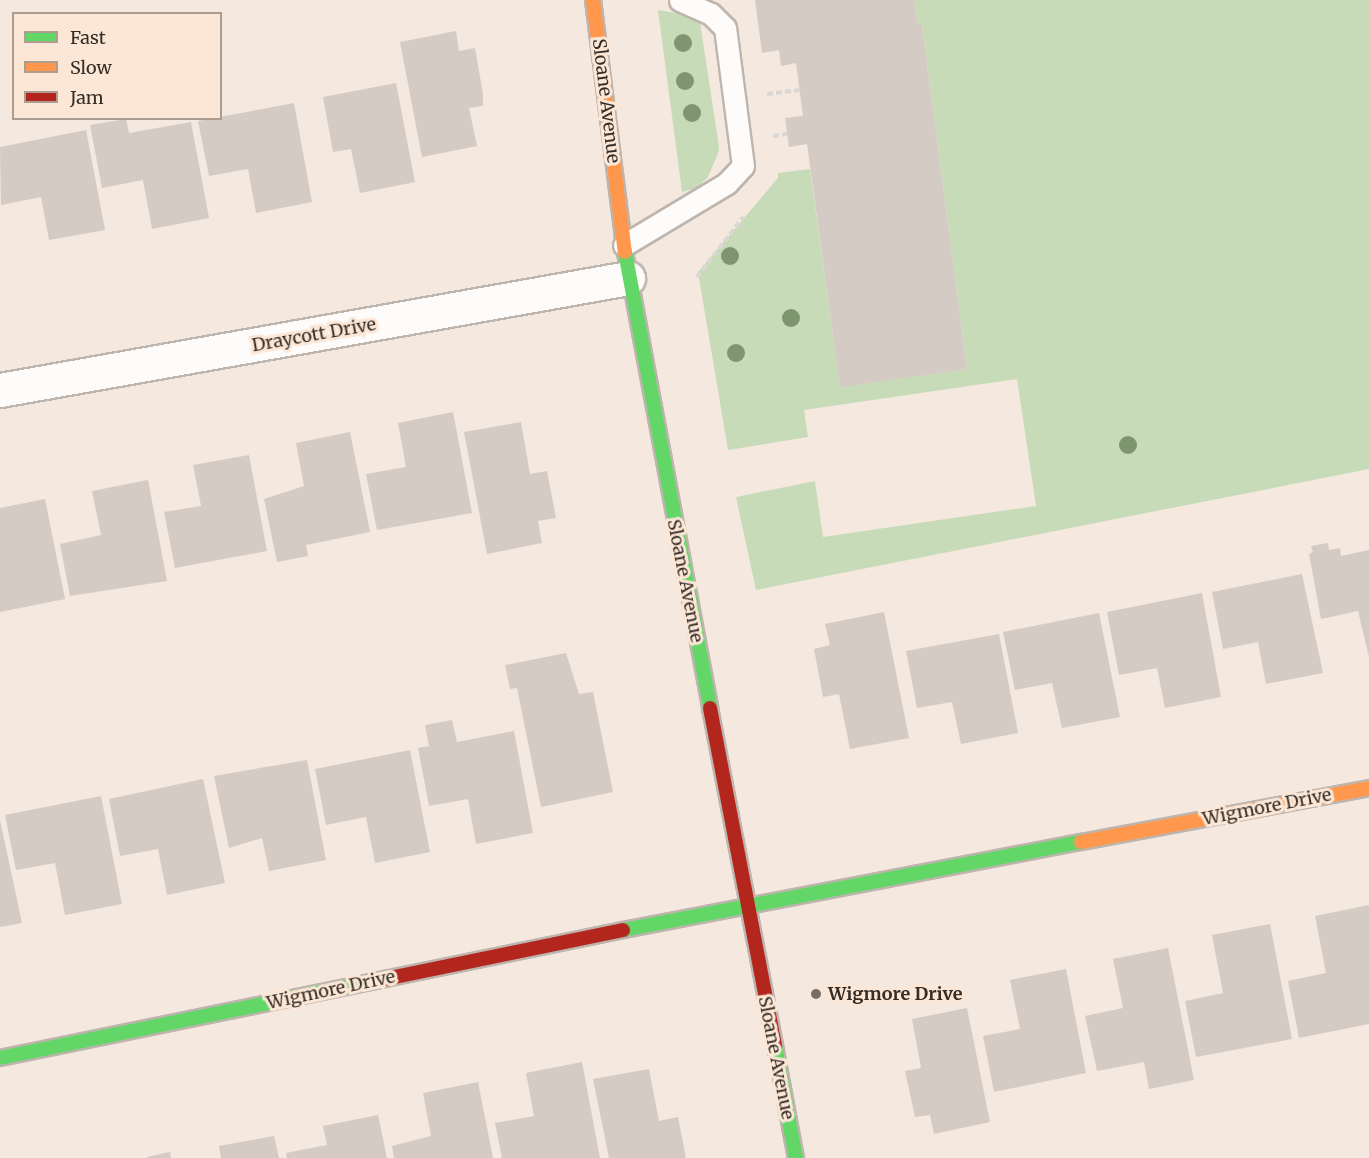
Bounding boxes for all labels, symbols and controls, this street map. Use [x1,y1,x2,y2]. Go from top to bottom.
legend [12,12,222,120]
text: Fast [70,26,106,49]
street label: Sloane Avenue [588,38,624,164]
text: Slow [70,56,112,79]
text: Jam [70,86,104,109]
street label: Draycott Drive [250,313,378,357]
street label: Sloane Avenue [662,517,708,645]
street label: Wigmore Drive [1201,784,1333,830]
street label: Wigmore Drive [265,966,397,1014]
place label: Wigmore Drive [828,983,963,1005]
marker: Wigmore Drive [809,987,823,1001]
street label: Sloane Avenue [753,994,799,1122]

